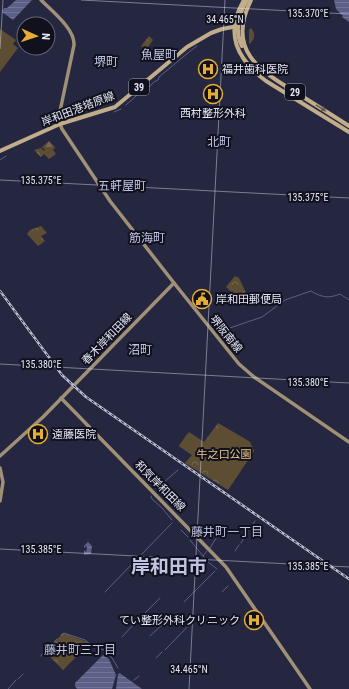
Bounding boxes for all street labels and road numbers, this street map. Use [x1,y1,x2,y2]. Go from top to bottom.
road number: 39 [129,79,149,95]
road number: 29 [285,84,305,100]
street label: 岸和田港塔原線 [40,89,116,129]
street label: 春木岸和田線 [79,311,135,367]
street label: 堺阪南線 [207,313,245,355]
street label: 和気岸和田線 [132,458,188,514]

